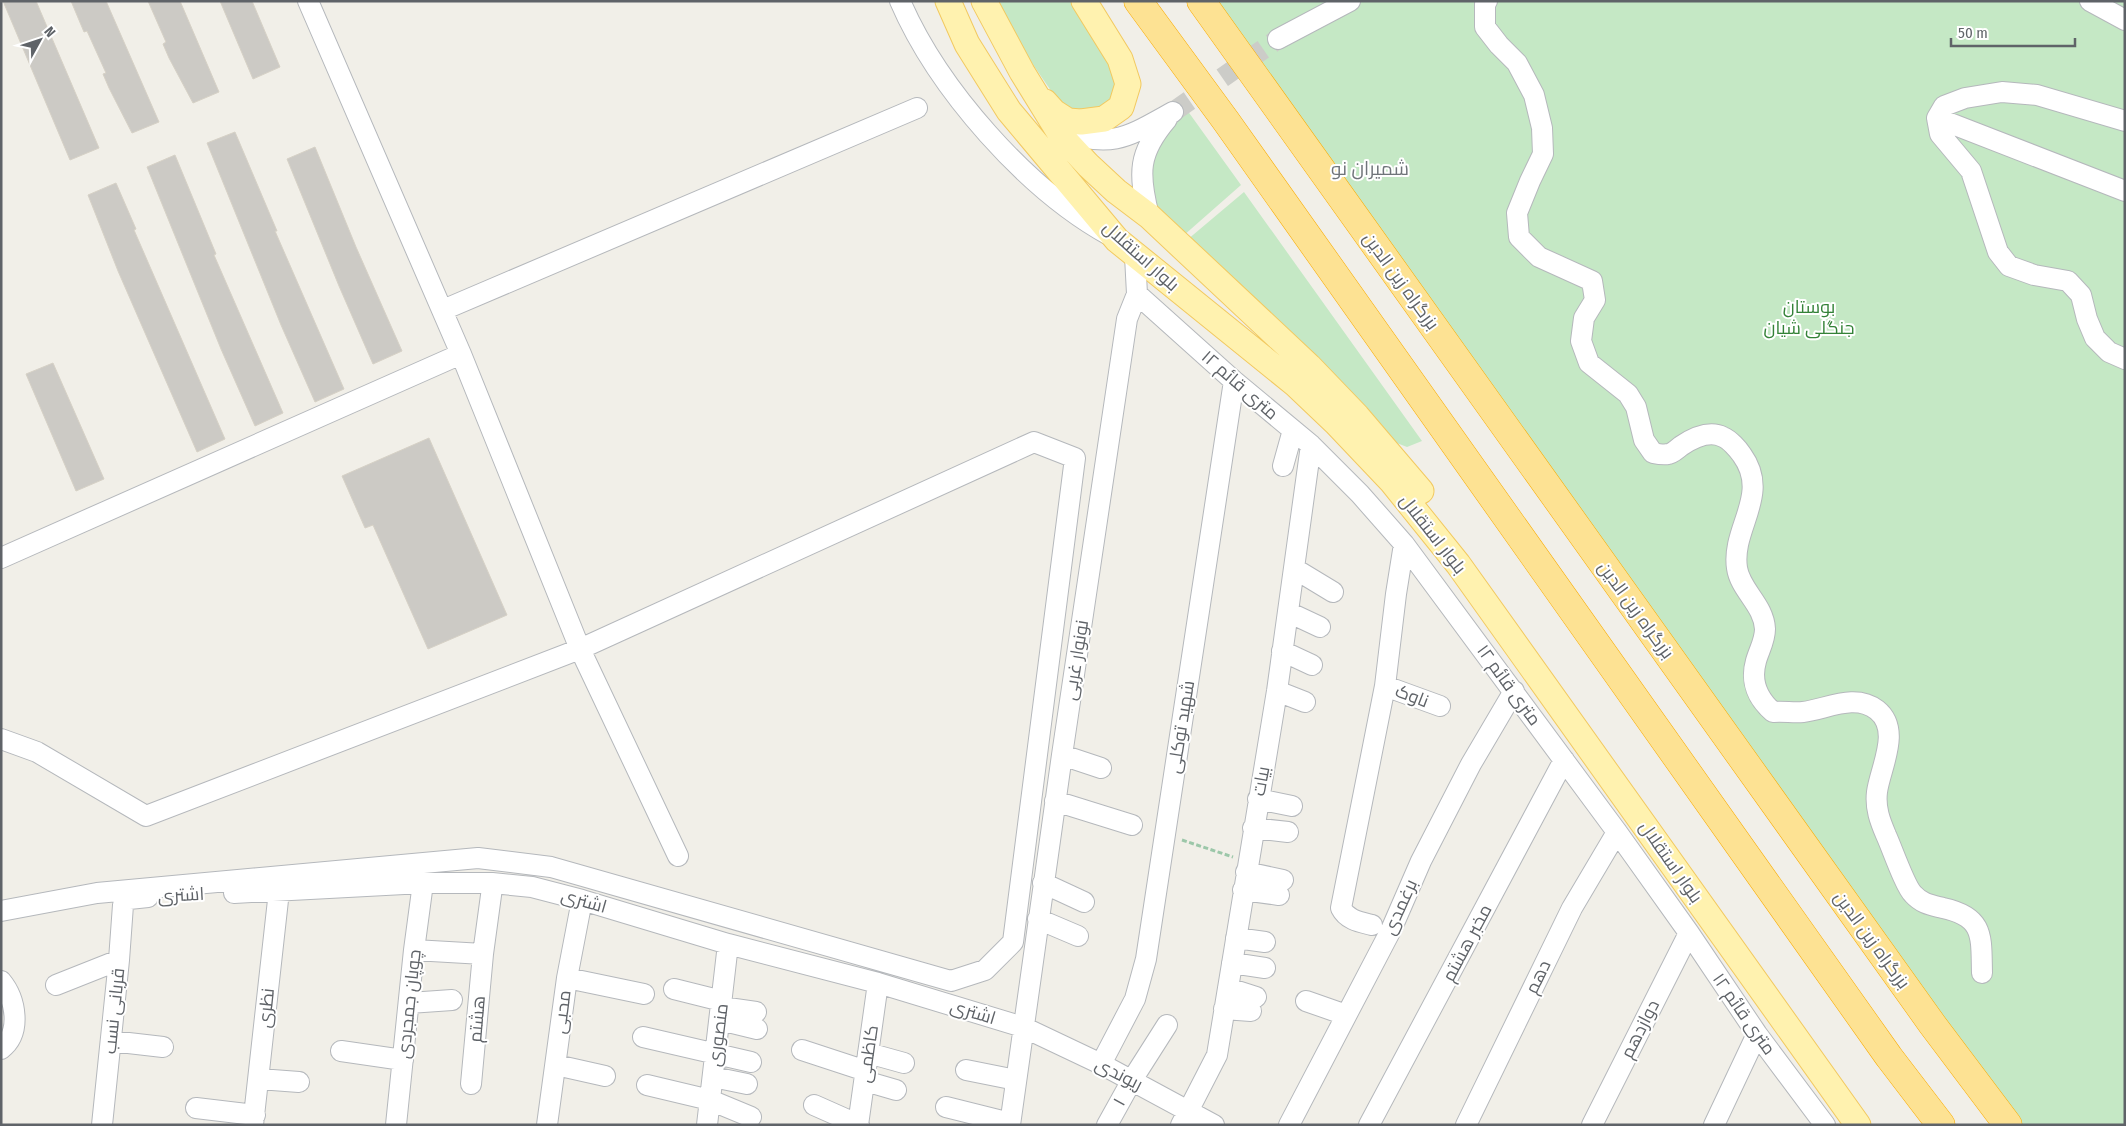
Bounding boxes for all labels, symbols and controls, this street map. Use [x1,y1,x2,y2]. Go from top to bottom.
north arrow [15,15,65,65]
scale bar [1951,15,2075,47]
text: N [40,23,59,41]
text: 50 m [1958,24,1988,42]
district label: شمیران نو [1331,157,1409,180]
street label: بلوار استقلال [1098,216,1184,296]
street label: بزرگراه زین الدین [1358,228,1444,334]
park label: بوستان جنگلی شیان [1763,296,1855,339]
street label: ۱۲ متری قائم [1196,346,1283,425]
street label: بلوار استقلال [1395,490,1471,578]
street label: بزرگراه زین الدین [1593,557,1679,663]
street label: نونوار غربی [1059,618,1093,702]
street label: ۱۲ متری قائم [1471,640,1546,730]
street label: شهید توکلی [1163,679,1199,775]
street label: ناوک [1392,680,1432,712]
street label: بیات [1248,764,1274,798]
street label: بلوار استقلال [1635,817,1707,907]
street label: برغمدی [1378,876,1422,938]
street label: اشتری [157,883,205,907]
street label: اشتری [559,884,609,918]
street label: بزرگراه زین الدین [1829,887,1915,993]
street label: مخبر هشتم [1438,901,1497,986]
street label: چوپان جمجردی [392,948,427,1060]
street label: دهم [1520,956,1556,998]
street label: قربانی نسب [99,967,129,1055]
street label: ۱۲ متری قائم [1707,969,1780,1060]
street label: نظری [253,987,279,1029]
street label: محبی [548,989,576,1035]
street label: هشتم [464,995,491,1043]
street label: اشتری [948,995,998,1029]
street label: دوازدهم [1616,996,1665,1063]
street label: منصوری [703,1002,733,1068]
street label: کاظمی [853,1024,883,1084]
street label: ریوندی [1092,1053,1146,1095]
street label: ۱ [1108,1094,1130,1110]

